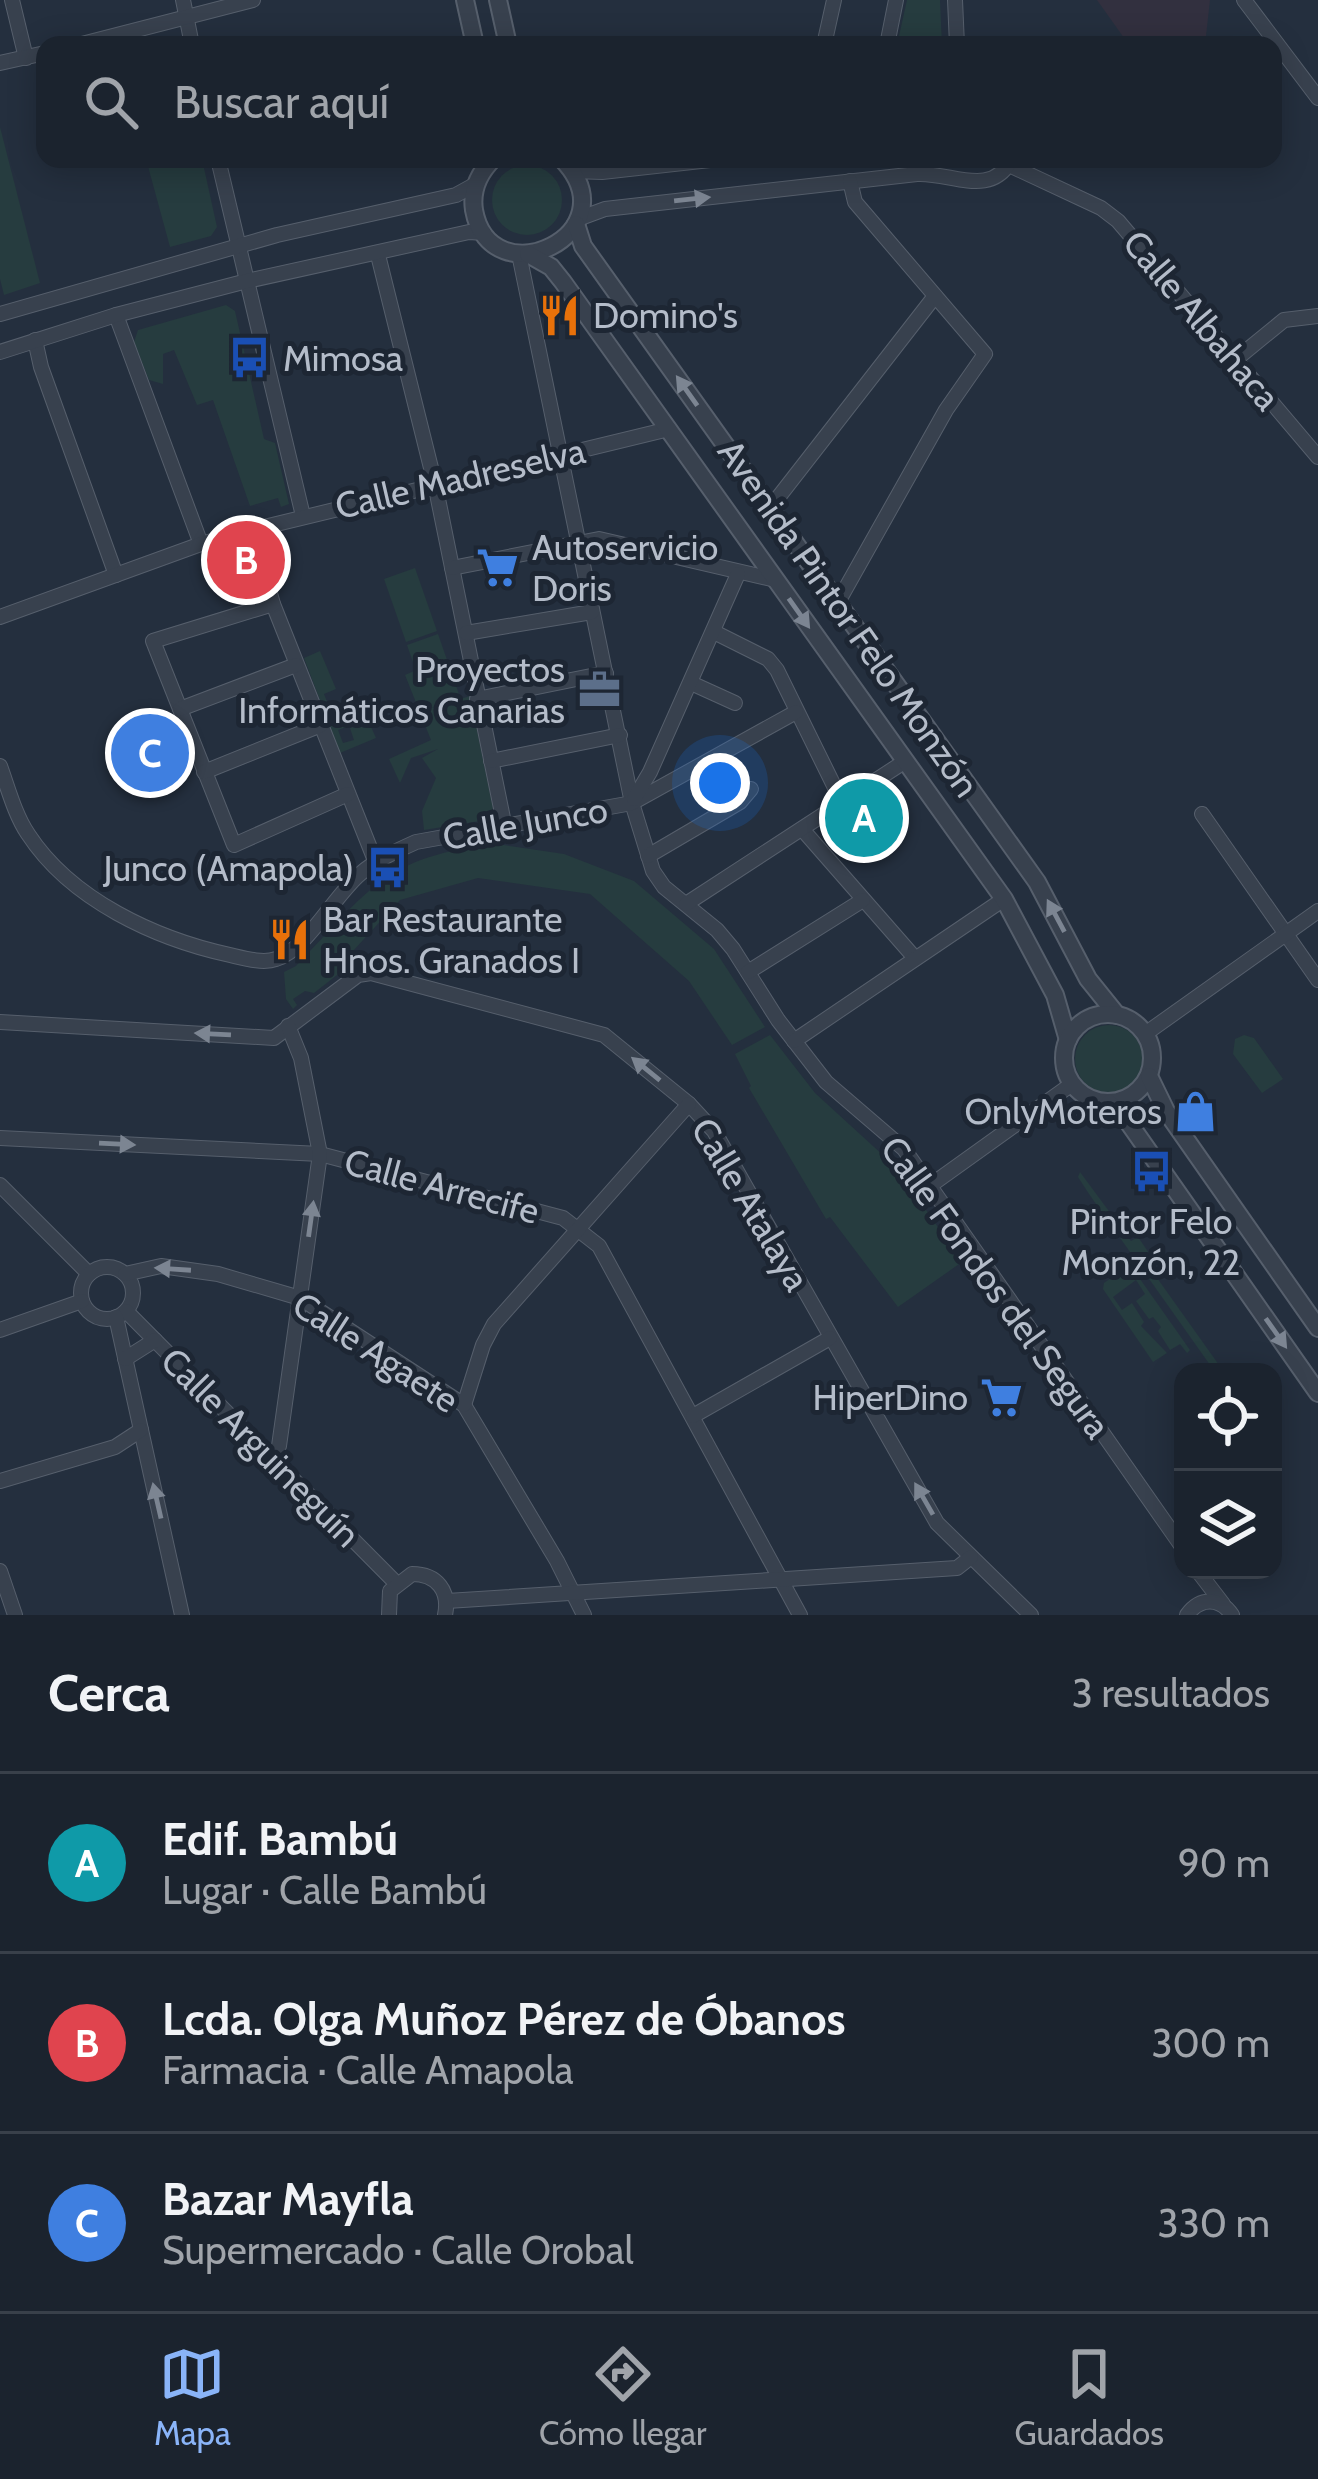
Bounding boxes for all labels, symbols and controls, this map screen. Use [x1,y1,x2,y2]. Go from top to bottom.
search box [36,36,1282,168]
icon: search [78,69,144,135]
text: Buscar aquí [174,75,389,129]
one-way arrow [674,189,711,208]
street label: Calle Albahaca [1114,221,1290,419]
restaurant icon: Domino's [536,292,582,338]
place label: Domino's [593,293,738,337]
bus stop icon: Mimosa [226,335,272,381]
place label: Mimosa [283,336,403,380]
one-way arrow [676,375,700,407]
street label: Calle Madreselva [331,428,589,528]
street label: Avenida Pintor Felo Monzón [709,431,989,805]
pin: B [207,515,285,605]
place label: Autoservicio Doris [532,525,718,610]
supermarket icon: Autoservicio Doris [475,545,521,591]
one-way arrow [787,597,810,630]
place label: Proyectos Informáticos Canarias [238,647,565,732]
office icon: Proyectos Informáticos Canarias [576,667,622,713]
pin: C [111,708,189,798]
your location [690,753,750,813]
pin: A [825,773,903,863]
street label: Calle Junco [439,787,611,859]
bus stop icon: Junco (Amapola) [365,845,411,891]
place label: Junco (Amapola) [102,846,354,890]
place label: Bar Restaurante Hnos. Granados I [323,897,580,982]
one-way arrow [1046,899,1067,934]
restaurant icon: Bar Restaurante Hnos. Granados I [266,917,312,963]
one-way arrow [193,1024,231,1043]
one-way arrow [630,1057,661,1082]
shop icon: OnlyMoteros [1173,1088,1219,1134]
place label: OnlyMoteros [965,1089,1162,1133]
street label: Calle Atalaya [682,1110,820,1298]
street label: Calle Fondos del Segura [872,1127,1120,1447]
one-way arrow [99,1135,137,1154]
street label: Calle Arrecife [340,1139,544,1233]
bus stop icon: Pintor Felo Monzón, 22 [1128,1148,1174,1194]
place label: Pintor Felo Monzón, 22 [1062,1199,1240,1284]
one-way arrow [302,1200,321,1238]
one-way arrow [154,1260,192,1279]
street label: Calle Agaete [285,1282,467,1422]
one-way arrow [1264,1317,1287,1349]
street label: Calle Arguineguín [152,1338,370,1556]
map controls [1174,1363,1282,1579]
button: locate [1174,1363,1282,1471]
supermarket icon: HiperDino [979,1374,1025,1420]
place label: HiperDino [812,1375,968,1419]
button: layers [1174,1471,1282,1579]
one-way arrow [146,1481,165,1519]
one-way arrow [914,1482,935,1516]
text: Cerca [48,1662,170,1724]
text: 3 resultados [1072,1669,1270,1717]
text: Edif. Bambú [162,1812,398,1866]
text: A [75,1839,99,1887]
text: 90 m [1178,1839,1270,1887]
text: Lugar · Calle Bambú [162,1866,487,1914]
text: Lcda. Olga Muñoz Pérez de Óbanos [162,1992,846,2046]
text: B [75,2019,99,2067]
text: 300 m [1151,2019,1270,2067]
text: Farmacia · Calle Amapola [162,2046,573,2094]
text: Bazar Mayfla [162,2172,414,2226]
text: C [75,2199,99,2247]
text: 330 m [1158,2199,1270,2247]
text: Supermercado · Calle Orobal [162,2226,634,2274]
tab: Mapa [154,2341,231,2453]
tab: Cómo llegar [539,2341,706,2453]
tab: Guardados [1015,2341,1164,2453]

